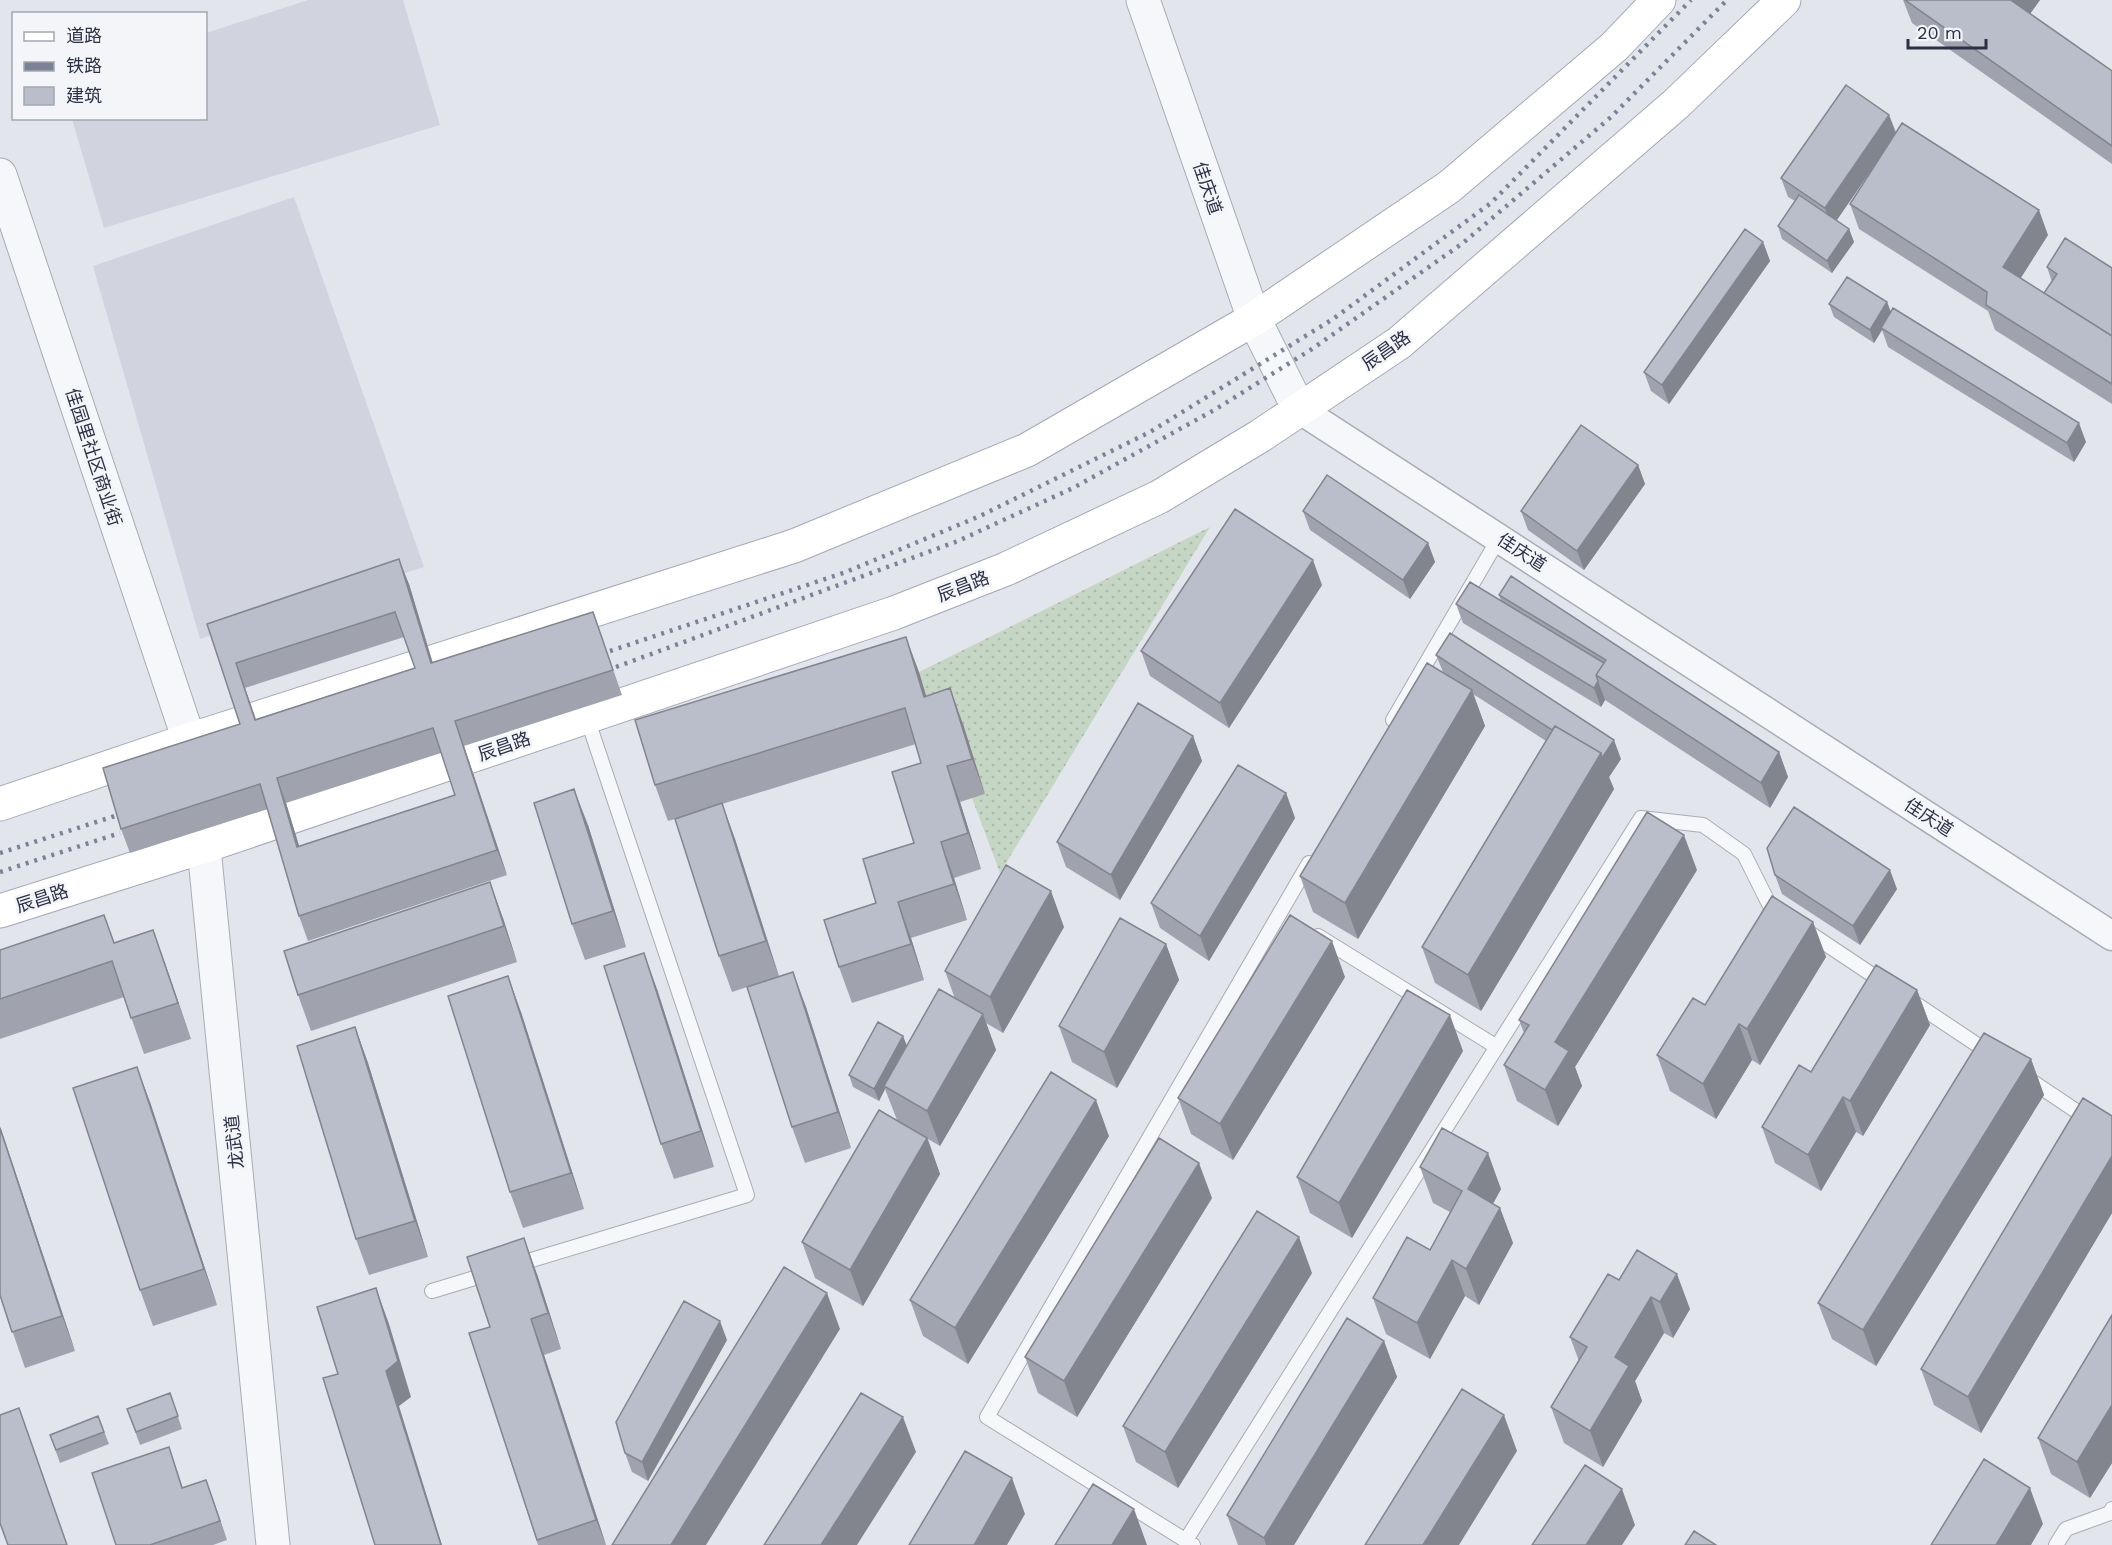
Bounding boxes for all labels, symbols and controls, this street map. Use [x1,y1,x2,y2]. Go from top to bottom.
legend [12,12,207,120]
scale bar [1908,12,1986,50]
text: 20 m [1917,22,1962,43]
text: 道路 [66,25,102,46]
text: 铁路 [66,55,102,76]
text: 建筑 [66,85,102,106]
street label: 佳庆道 [1189,159,1227,217]
street label: 辰昌路 [1358,326,1414,374]
street label: 佳园里社区商业街 [62,385,126,529]
street label: 佳庆道 [1494,528,1550,576]
street label: 辰昌路 [934,567,992,605]
street label: 辰昌路 [475,727,533,765]
street label: 佳庆道 [1901,793,1957,841]
street label: 辰昌路 [13,880,71,916]
street label: 龙武道 [221,1114,247,1170]

